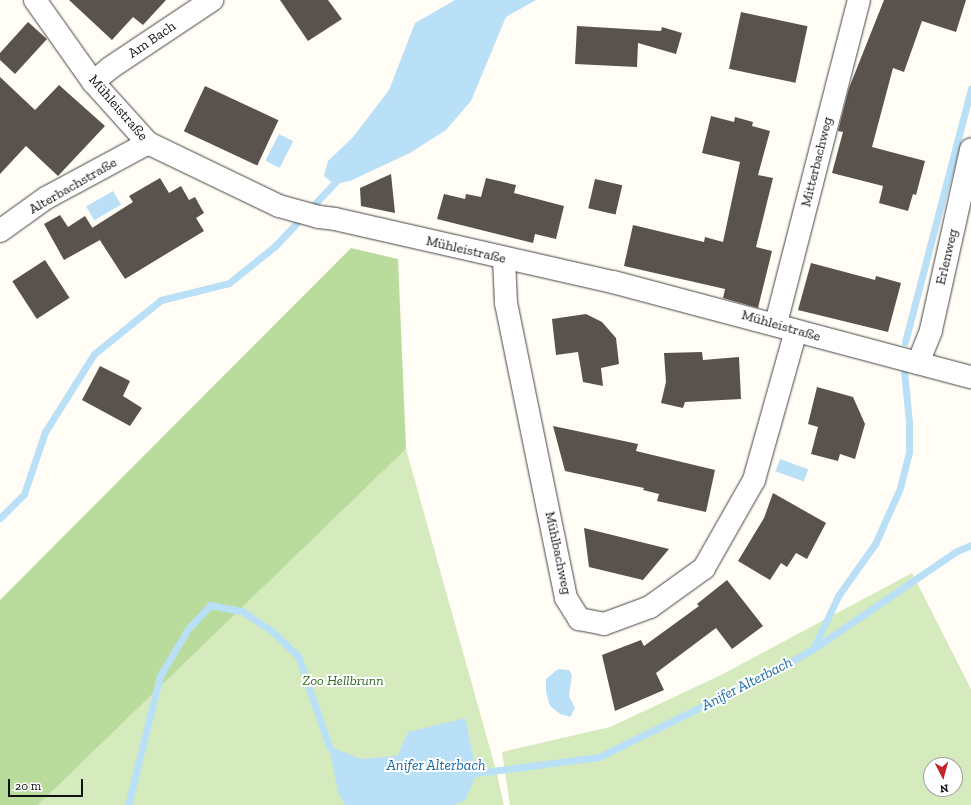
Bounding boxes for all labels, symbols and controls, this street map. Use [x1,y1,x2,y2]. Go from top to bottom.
street label: Am Bach [125,18,179,62]
street label: Mühleistraße [85,72,151,144]
street label: Mitterbachweg [798,115,836,209]
street label: Alterbachstraße [26,154,120,218]
street label: Erlenweg [932,227,962,287]
street label: Mühleistraße [424,233,508,267]
street label: Mühleistraße [739,307,823,345]
street label: Mühlbachweg [541,510,575,596]
water label: Anifer Alterbach [699,653,795,715]
park label: Zoo Hellbrunn [303,673,383,689]
water label: Anifer Alterbach [386,757,486,775]
north arrow [923,757,963,797]
scale bar [10,771,85,797]
text: 20 m [15,779,41,793]
text: N [939,782,949,795]

